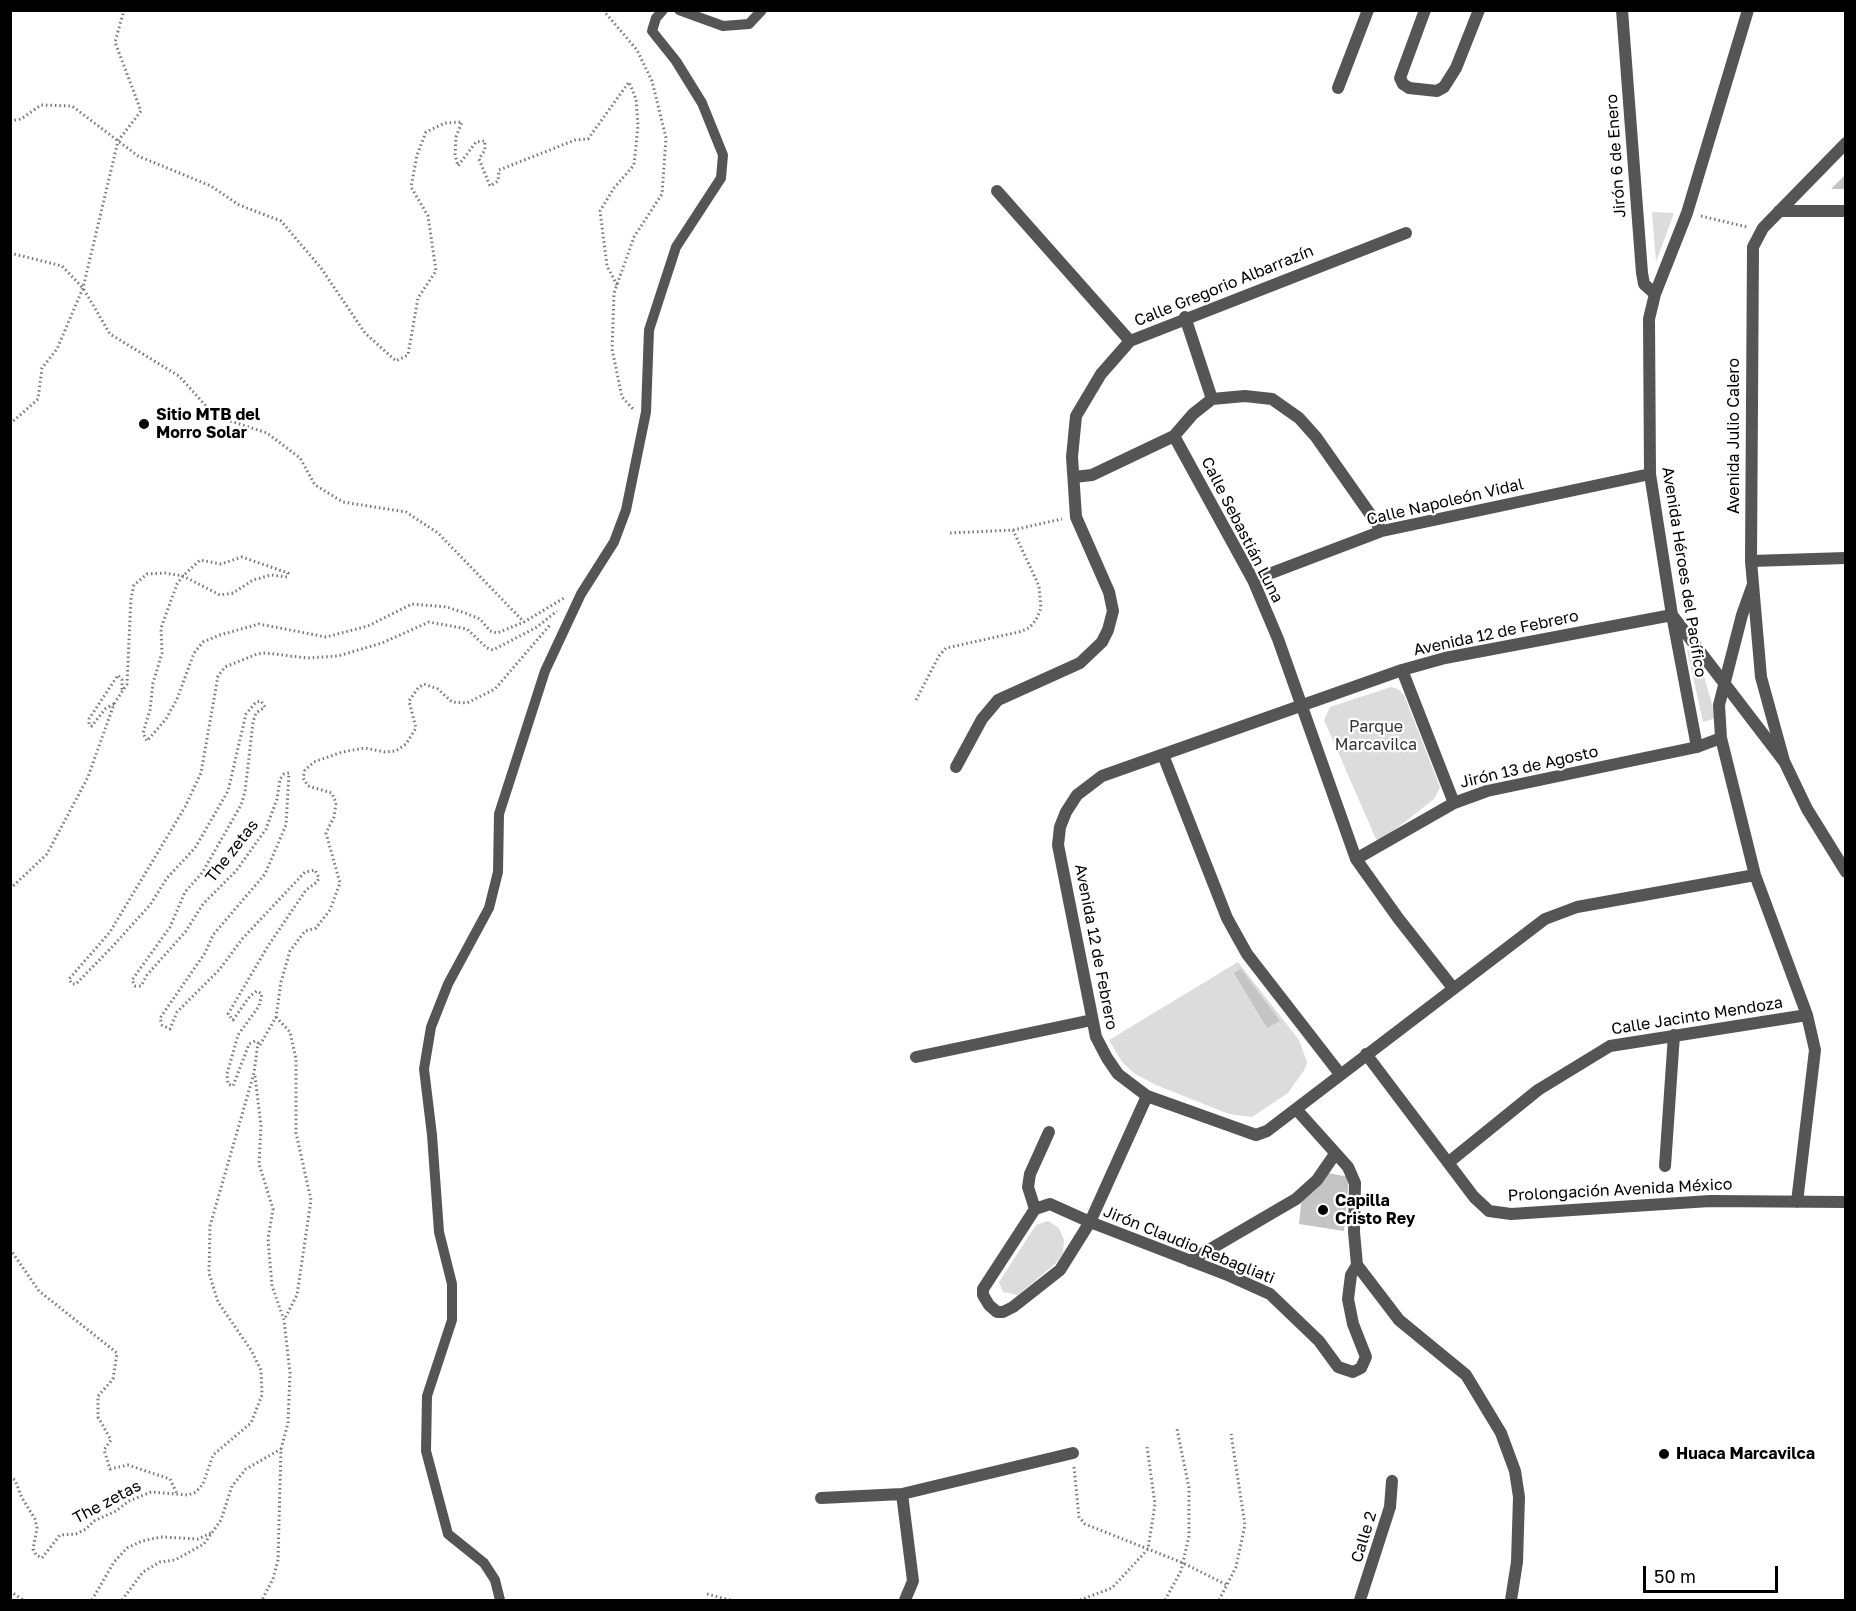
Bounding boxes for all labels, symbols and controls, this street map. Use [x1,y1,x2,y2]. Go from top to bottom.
street label: Jirón 6 de Enero [1602,93,1630,219]
street label: Calle Gregorio Albarrazín [1132,241,1316,331]
street label: Avenida Julio Calero [1724,358,1744,514]
place label: Sitio MTB del Morro Solar [156,405,260,443]
marker: Sitio MTB del Morro Solar [137,417,151,431]
street label: Calle Sebastián Luna [1197,454,1287,606]
street label: Avenida Héroes del Pacífico [1658,465,1710,679]
street label: Calle Napoleón Vidal [1365,475,1525,529]
street label: Avenida 12 de Febrero [1412,606,1580,660]
park label: Parque Marcavilca [1335,717,1417,755]
street label: Jirón 13 de Agosto [1458,742,1600,792]
street label: The zetas [202,816,262,886]
street label: Avenida 12 de Febrero [1071,863,1121,1031]
street label: Calle Jacinto Mendoza [1610,993,1784,1039]
street label: Prolongación Avenida México [1507,1175,1733,1205]
place label: Capilla Cristo Rey [1335,1191,1415,1229]
street label: Jirón Claudio Rebagliati [1101,1202,1277,1288]
marker: Capilla Cristo Rey [1316,1203,1330,1217]
place label: Huaca Marcavilca [1676,1444,1815,1464]
marker: Huaca Marcavilca [1657,1447,1671,1461]
street label: The zetas [70,1476,144,1528]
street label: Calle 2 [1347,1509,1381,1565]
scale bar [1646,1554,1781,1592]
text: 50 m [1654,1565,1696,1587]

